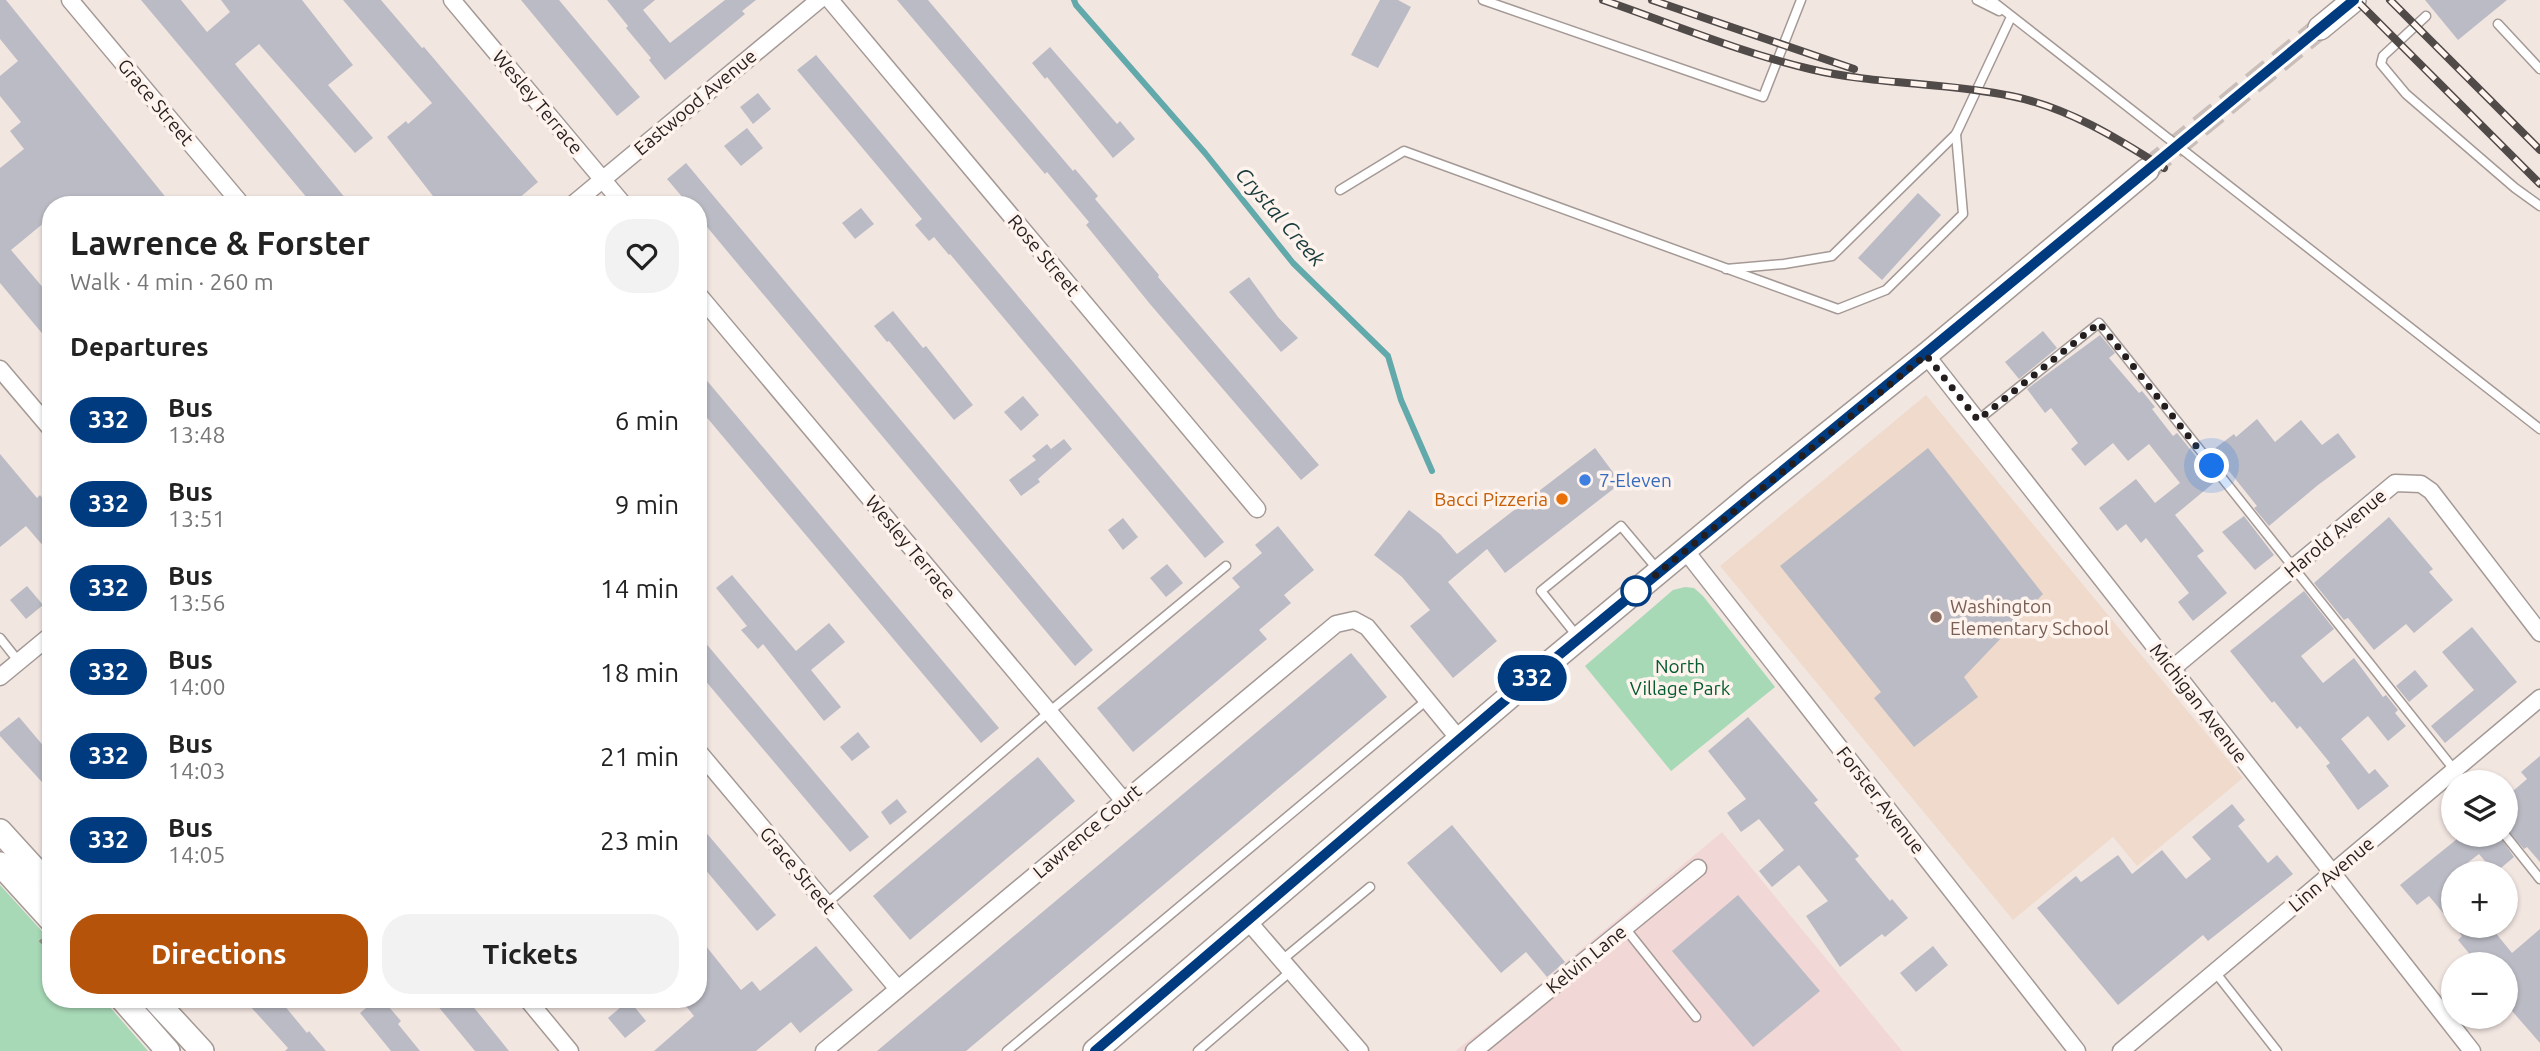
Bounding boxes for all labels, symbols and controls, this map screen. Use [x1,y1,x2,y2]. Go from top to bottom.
street label: Eastwood Avenue [629,45,761,159]
street label: Wesley Terrace [488,46,588,158]
street label: Grace Street [113,54,199,150]
water label: Crystal Creek [1231,162,1330,271]
street label: Rose Street [1004,210,1085,300]
button: heart [605,219,679,293]
text: Lawrence & Forster [70,224,370,261]
text: Walk · 4 min · 260 m [70,269,274,294]
text: Departures [70,332,208,361]
text: Bus [168,393,213,422]
text: 332 [88,406,129,433]
text: 6 min [615,406,679,435]
text: 13:48 [168,422,226,447]
your location [2194,448,2229,483]
place label: 7-Eleven [1599,469,1672,491]
marker: 7-Eleven [1577,472,1593,488]
text: Bus [168,477,213,506]
street label: Harold Avenue [2280,484,2390,582]
place label: Bacci Pizzeria [1434,488,1548,510]
text: 332 [88,490,129,517]
text: 9 min [615,490,679,519]
street label: Wesley Terrace [861,491,961,603]
marker: Bacci Pizzeria [1554,491,1570,507]
text: 13:51 [168,506,226,531]
text: Bus [168,561,213,590]
text: 332 [88,574,129,601]
text: 14 min [600,574,679,603]
unlabelled marker [1621,576,1651,606]
text: 13:56 [168,590,226,615]
place label: Washington Elementary School [1950,595,2109,639]
marker: Washington Elementary School [1928,609,1944,625]
street label: Michigan Avenue [2146,639,2252,767]
text: Bus [168,645,213,674]
line badge: 332 [1492,655,1572,701]
park label: North Village Park [1630,655,1731,699]
text: 332 [88,658,129,685]
text: 18 min [600,658,679,687]
text: 332 [1512,664,1552,691]
text: 14:00 [168,674,226,699]
text: Bus [168,729,213,758]
text: 332 [88,742,129,769]
text: 21 min [600,742,679,771]
street label: Forster Avenue [1832,742,1930,858]
text: 14:03 [168,758,226,783]
map controls [2441,770,2518,1029]
button: layers [2441,770,2518,847]
street label: Lawrence Court [1028,779,1146,883]
text: Bus [168,813,213,842]
street label: Grace Street [755,822,841,918]
text: 332 [88,826,129,853]
text: 23 min [600,826,679,855]
street label: Linn Avenue [2284,832,2378,916]
text: 14:05 [168,842,226,867]
button: + [2441,861,2518,938]
button: Directions [70,914,368,994]
button: Tickets [382,914,679,994]
street label: Kelvin Lane [1542,920,1630,998]
button: − [2441,952,2518,1029]

